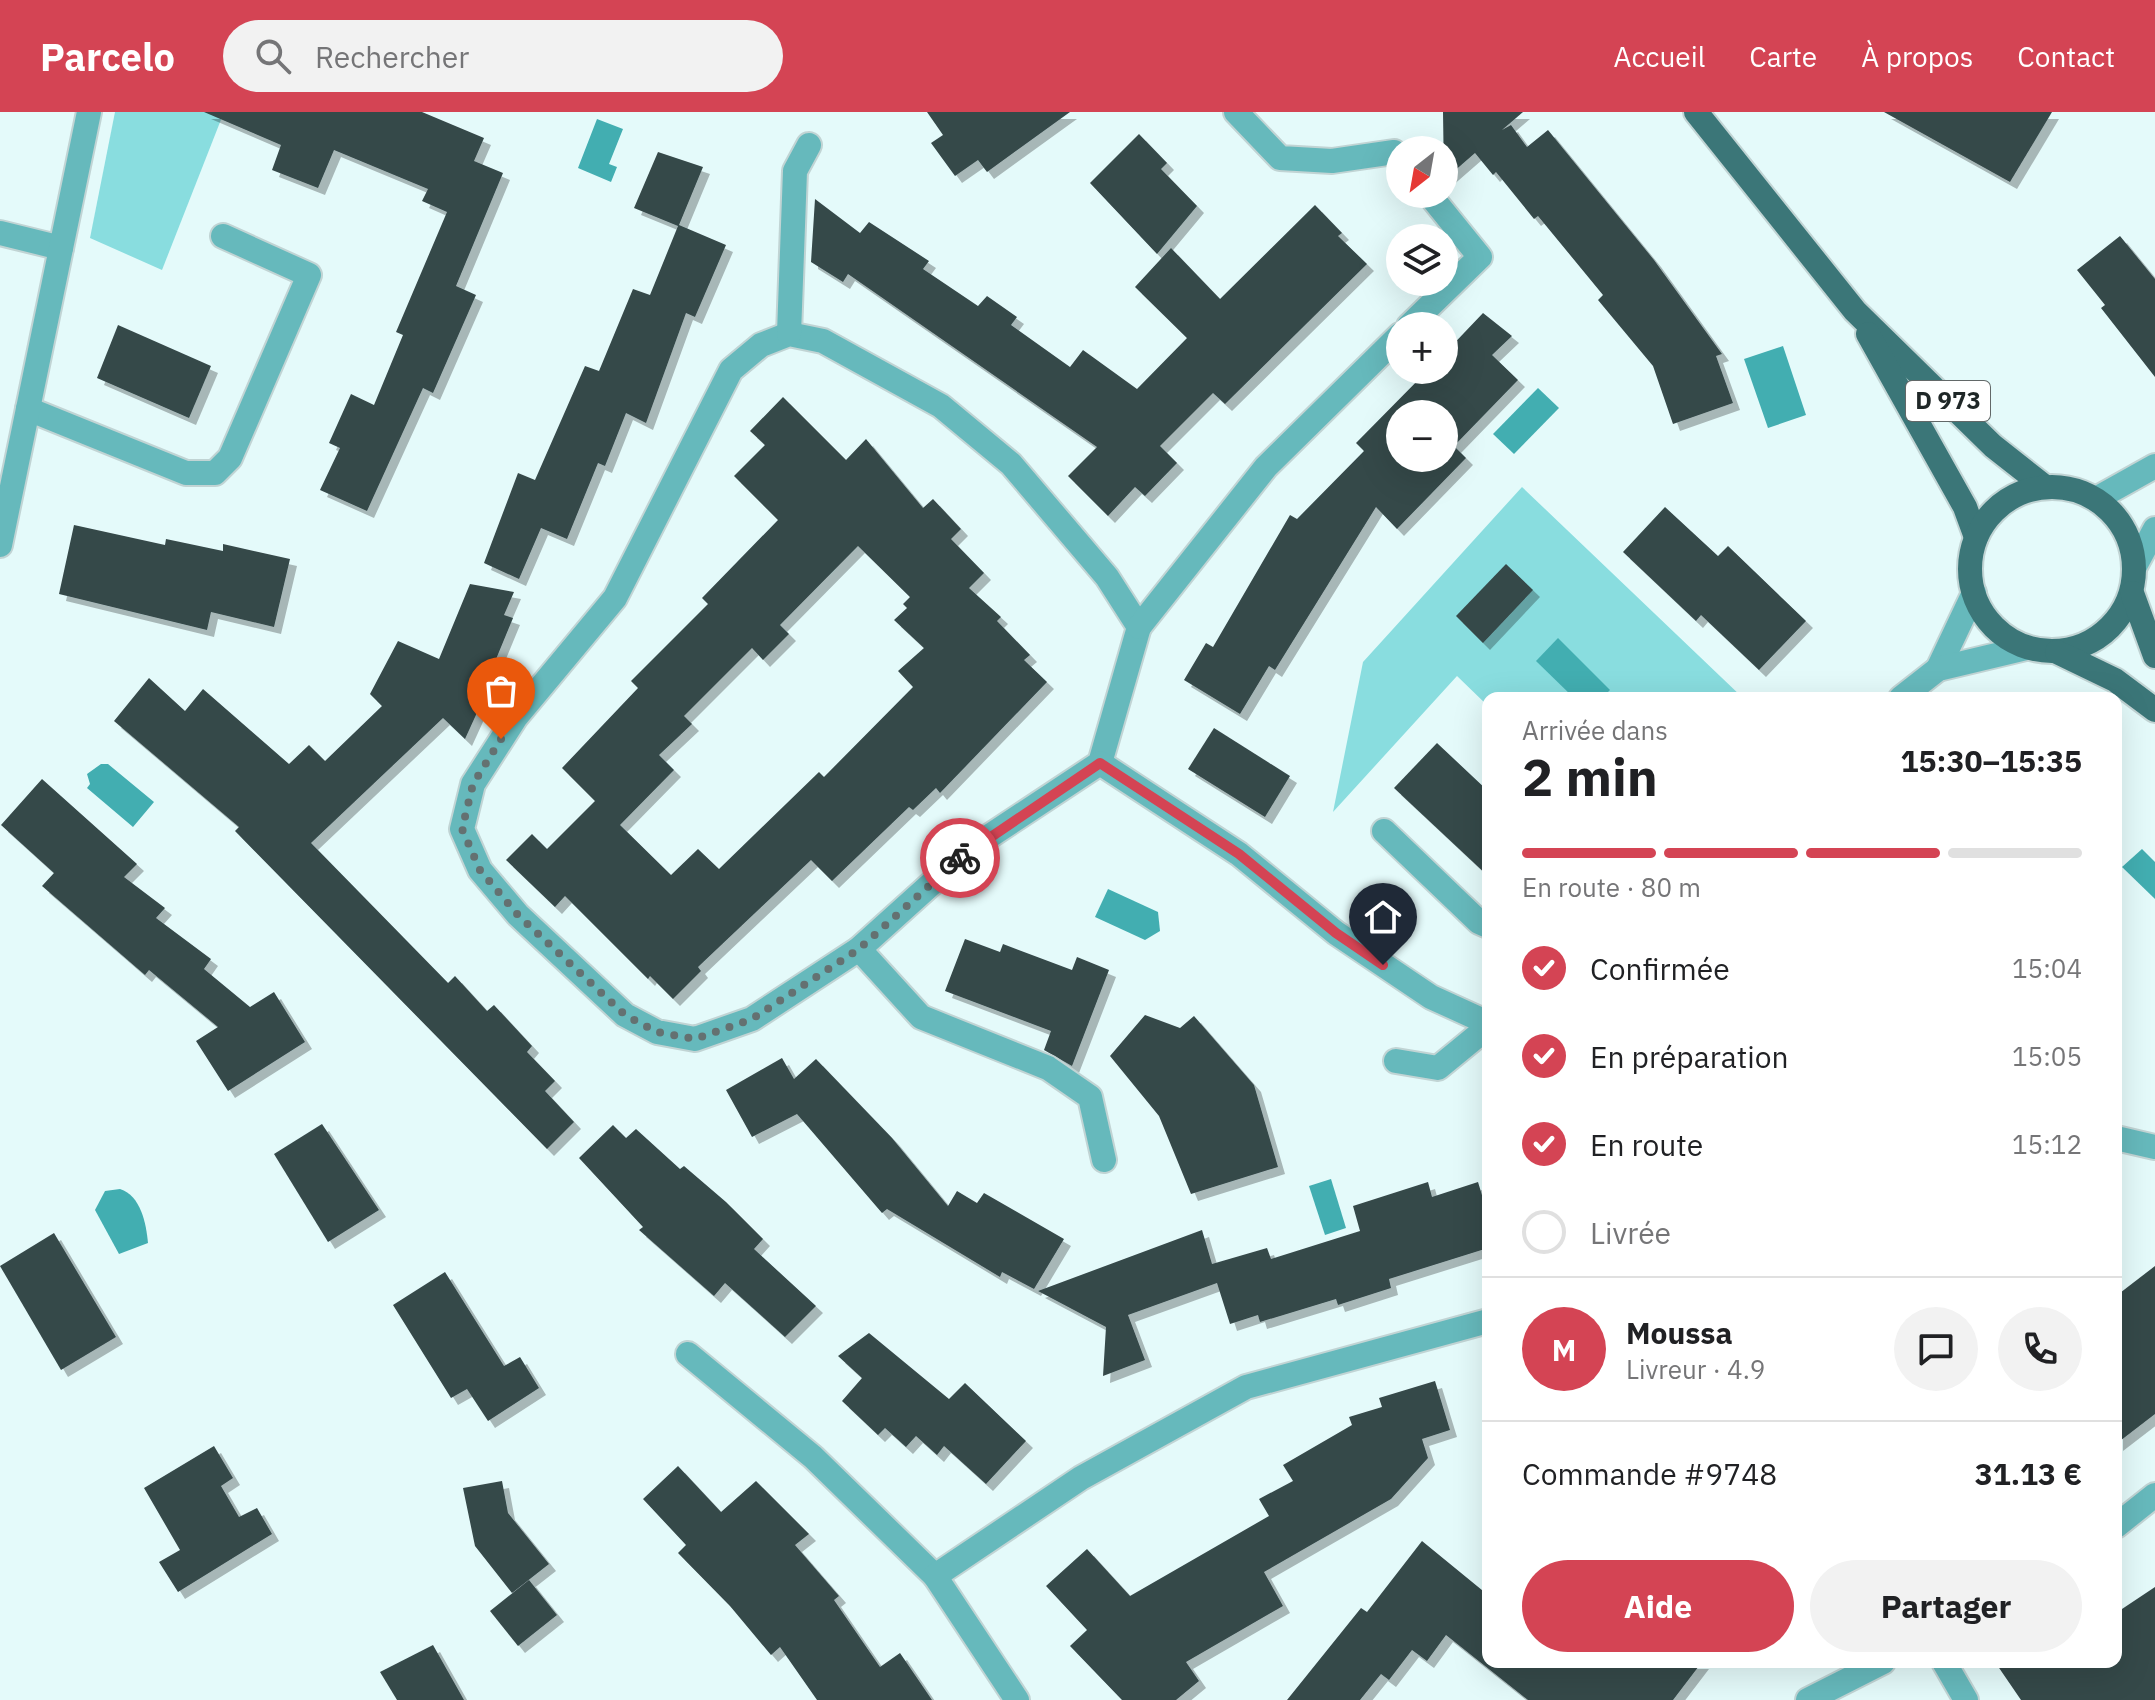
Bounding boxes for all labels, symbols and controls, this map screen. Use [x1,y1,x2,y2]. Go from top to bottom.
search box [223,20,783,92]
text: Parcelo [40,32,175,81]
icon: search [251,34,295,78]
text: Rechercher [315,37,469,76]
text: Accueil [1613,38,1705,75]
text: Carte [1749,38,1817,75]
text: À propos [1861,38,1973,75]
text: Contact [2017,38,2115,75]
north arrow [1386,136,1458,208]
map controls [1386,136,1458,472]
button: layers [1386,224,1458,296]
button: + [1386,312,1458,384]
road number: D 973 [1906,381,1990,421]
button: − [1386,400,1458,472]
pin [467,657,535,739]
icon: bag [479,669,523,713]
text: Arrivée dans [1522,713,1668,747]
text: 15:30–15:35 [1901,741,2082,780]
text: 2 min [1522,743,1658,810]
courier [920,818,1000,898]
icon: bike [938,836,982,880]
text: En route · 80 m [1522,870,1701,904]
pin [1349,883,1417,965]
icon: home [1361,895,1405,939]
icon: check [1522,946,1566,990]
text: Confirmée [1590,949,1730,988]
text: 15:04 [2012,951,2082,985]
icon: check [1522,1034,1566,1078]
text: En préparation [1590,1037,1789,1076]
text: 15:05 [2012,1039,2082,1073]
icon: check [1522,1122,1566,1166]
text: En route [1590,1125,1703,1164]
text: 15:12 [2012,1127,2082,1161]
text: Livrée [1590,1213,1671,1252]
button: chat [1894,1307,1978,1391]
button: phone [1998,1307,2082,1391]
text: Moussa [1626,1313,1732,1352]
text: M [1552,1330,1576,1369]
text: Livreur · 4.9 [1626,1352,1765,1386]
text: Commande #9748 [1522,1454,1777,1493]
text: 31.13 € [1975,1454,2082,1493]
button: Aide [1522,1560,1794,1652]
button: Partager [1810,1560,2082,1652]

